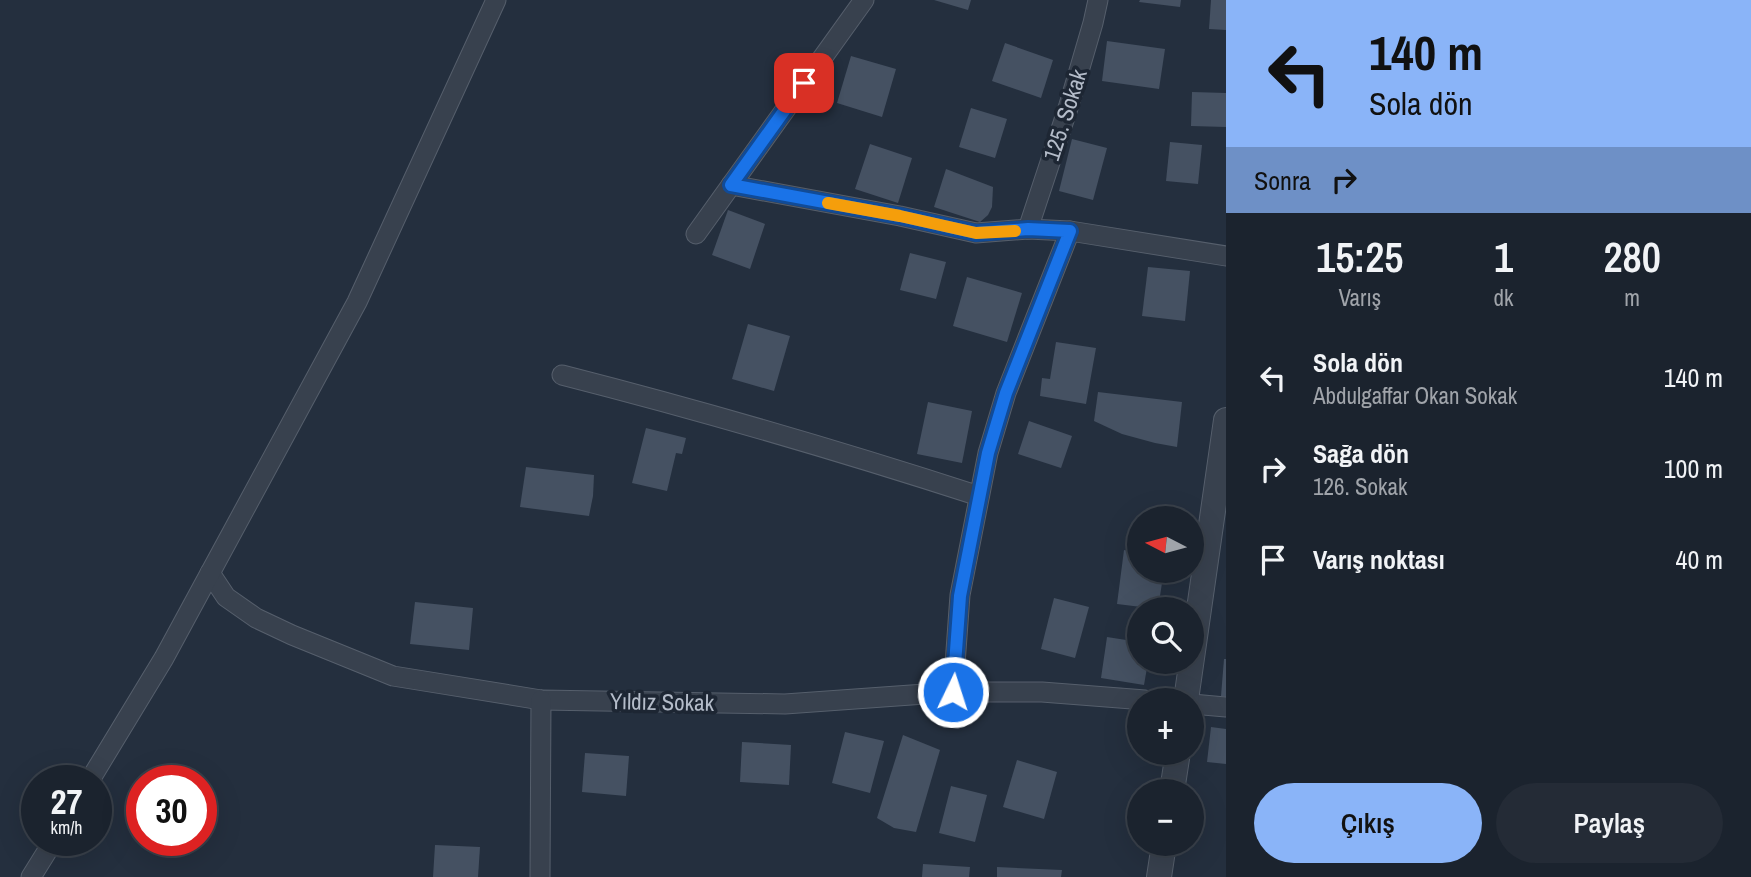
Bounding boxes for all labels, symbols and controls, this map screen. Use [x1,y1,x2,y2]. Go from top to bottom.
text: 140 m [1369,19,1483,85]
icon: left [1254,28,1345,119]
pin [774,53,834,113]
icon: arrive [785,64,823,102]
street label: 125. Sokak [1035,65,1094,165]
text: Sola dön [1369,82,1473,125]
icon: right [1325,161,1363,199]
text: Sonra [1254,163,1311,198]
text: 15:25 [1316,229,1403,285]
text: 1 [1494,229,1513,285]
text: 280 [1603,229,1661,285]
text: Varış [1338,282,1381,313]
text: dk [1494,282,1513,313]
text: m [1624,282,1640,313]
text: Sola dön [1313,345,1403,380]
icon: left [1254,359,1292,397]
text: 140 m [1664,360,1723,395]
text: Abdulgaffar Okan Sokak [1313,380,1517,411]
text: Sağa dön [1313,436,1409,471]
icon: right [1254,450,1292,488]
text: 100 m [1664,451,1723,486]
text: 126. Sokak [1313,471,1407,502]
north arrow [1127,506,1204,583]
map controls [1127,506,1204,856]
icon: arrive [1254,541,1292,579]
text: Varış noktası [1313,542,1445,577]
text: 40 m [1676,542,1723,577]
button: search [1127,597,1204,674]
position arrow [916,655,990,729]
street label: Yıldız Sokak [610,685,715,718]
button: + [1127,688,1204,765]
speed limit sign: 30 [126,765,217,856]
text: 27 [51,778,82,825]
button: − [1127,779,1204,856]
button: Çıkış [1254,783,1482,863]
button: Paylaş [1496,783,1723,863]
text: km/h [51,815,83,840]

